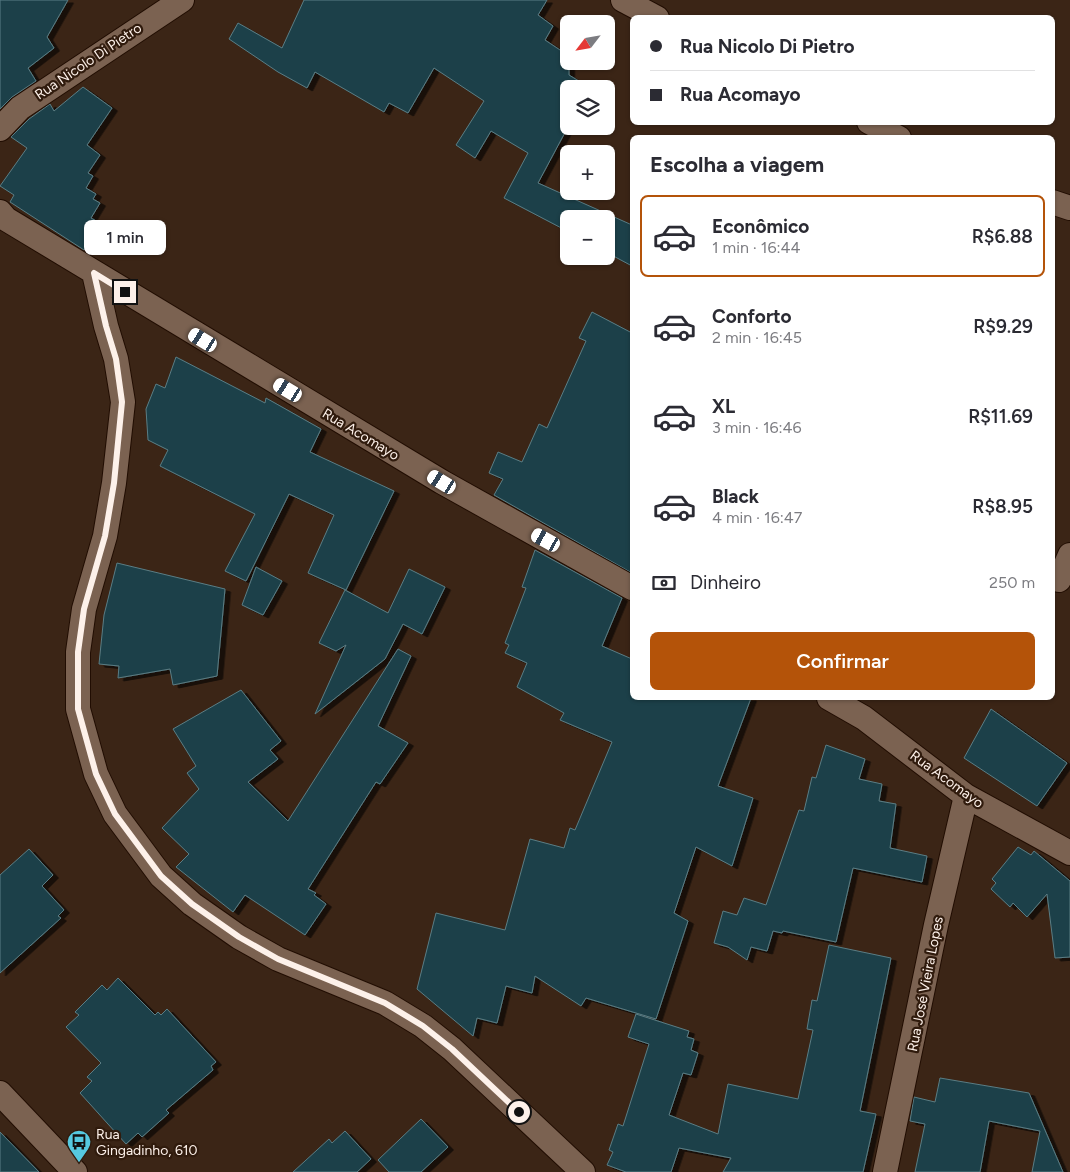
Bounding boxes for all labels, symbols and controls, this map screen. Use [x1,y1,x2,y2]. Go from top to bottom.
north arrow [560,15,615,70]
map controls [560,15,615,265]
street label: Rua Nicolo Di Pietro [32,19,145,103]
text: Rua Nicolo Di Pietro [680,35,855,58]
button: layers [560,80,615,135]
text: Rua Acomayo [680,83,801,106]
button: + [560,145,615,200]
text: Escolha a viagem [650,151,824,178]
button: − [560,210,615,265]
icon: car [652,214,697,259]
text: Econômico [712,215,809,238]
callout: 1 min [84,220,166,254]
text: R$6.88 [972,225,1033,248]
text: 1 min [106,228,144,247]
text: 1 min · 16:44 [712,238,800,257]
route end [114,281,136,303]
icon: car [652,304,697,349]
text: Conforto [712,305,792,328]
text: R$9.29 [973,315,1033,338]
car [186,326,219,354]
text: 2 min · 16:45 [712,328,802,347]
car [271,376,304,404]
icon: car [652,394,697,439]
text: XL [712,395,735,418]
street label: Rua Acomayo [319,405,402,464]
text: R$11.69 [968,405,1033,428]
text: 3 min · 16:46 [712,418,802,437]
car [425,468,458,496]
icon: car [652,484,697,529]
text: Black [712,485,759,508]
text: R$8.95 [972,495,1033,518]
text: 4 min · 16:47 [712,508,802,527]
car [529,526,562,554]
icon: cash [650,569,678,597]
text: Dinheiro [690,571,761,594]
text: 250 m [989,573,1035,592]
button: Confirmar [650,632,1035,690]
street label: Rua Acomayo [907,747,987,812]
street label: Rua José Vieira Lopes [904,915,947,1053]
route start [508,1101,530,1123]
place label: Rua Gingadinho, 610 [96,1126,198,1159]
bus stop icon: Rua Gingadinho, 610 [66,1129,92,1163]

